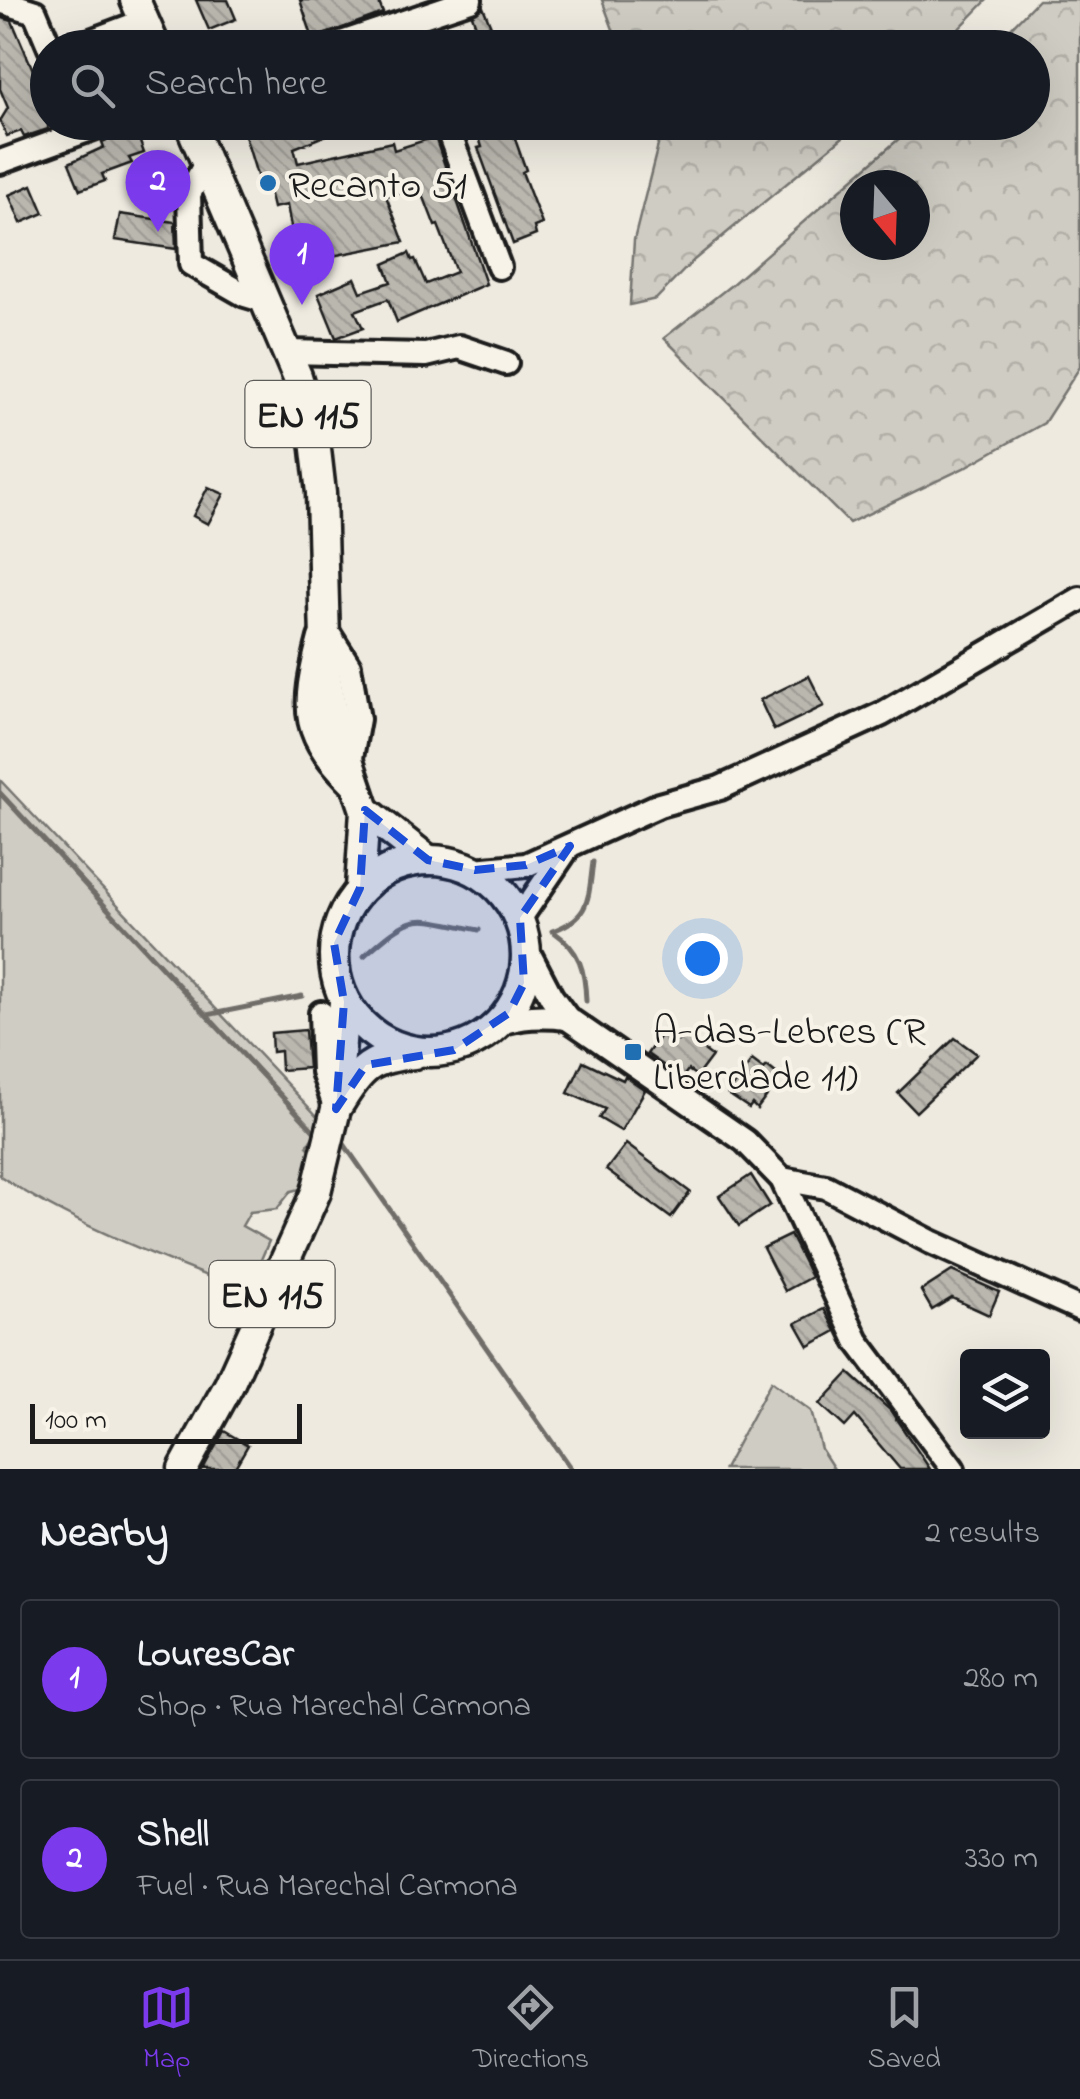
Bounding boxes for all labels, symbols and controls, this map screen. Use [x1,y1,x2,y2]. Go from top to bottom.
search box [30,30,1050,140]
text: Search here [145,57,327,113]
icon: search [65,58,120,113]
pin: 2 [126,150,190,232]
place label: Recanto 51 [288,158,467,217]
north arrow [840,170,930,260]
marker: Recanto 51 [257,172,279,194]
pin: 1 [270,222,334,305]
road number: EN 115 [246,381,370,447]
your location [677,933,728,984]
place label: A-das-Lebres (R Liberdade 11) [653,1004,927,1109]
marker: A-das-Lebres (R Liberdade 11) [622,1041,644,1063]
road number: EN 115 [210,1261,334,1327]
map controls [960,1349,1050,1439]
button: layers [960,1349,1050,1439]
scale bar [30,1399,302,1444]
text: 100 m [45,1401,107,1442]
text: Nearby [40,1504,168,1565]
text: 2 results [925,1511,1040,1558]
text: LouresCar [137,1628,294,1684]
text: 1 [69,1656,80,1703]
text: 280 m [963,1656,1038,1703]
text: Shop · Rua Marechal Carmona [137,1684,531,1731]
text: Shell [137,1808,209,1864]
text: 2 [67,1836,82,1883]
text: 330 m [965,1836,1038,1883]
text: Fuel · Rua Marechal Carmona [137,1864,518,1911]
tab: Map [139,1980,194,2081]
tab: Directions [473,1980,589,2081]
tab: Saved [868,1980,941,2081]

